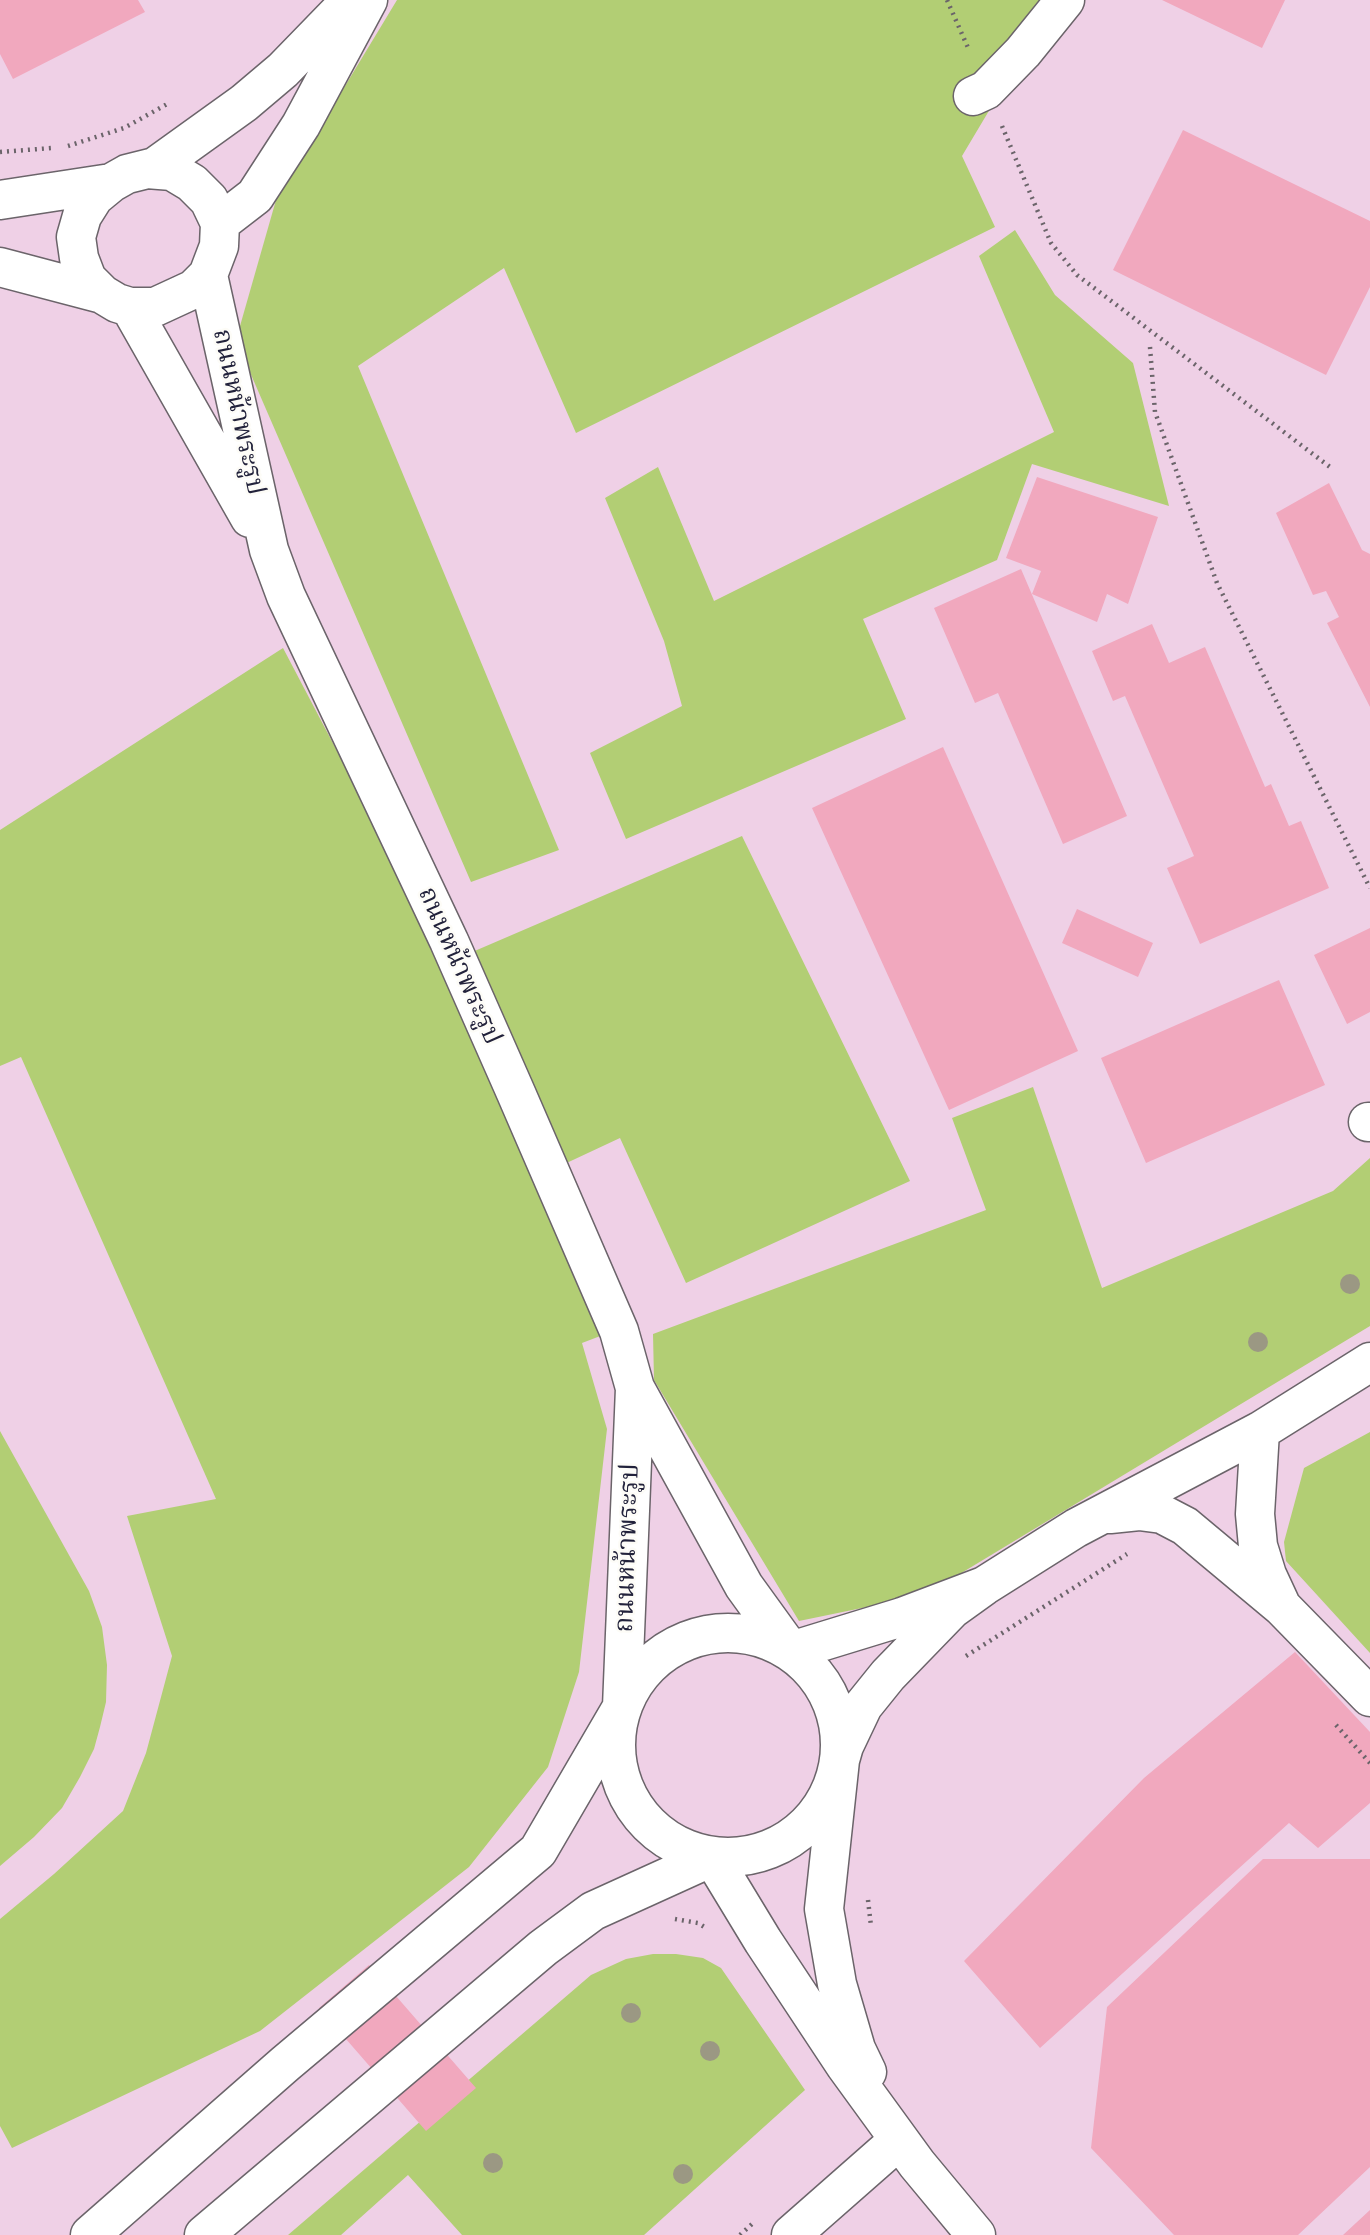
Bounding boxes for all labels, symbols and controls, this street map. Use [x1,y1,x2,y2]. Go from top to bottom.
street label: ถนนหน้าพระรูป [205,326,271,498]
street label: ถนนหน้าพระรูป [410,882,508,1050]
street label: ถนนหน้าพระรูป [609,1463,647,1633]

